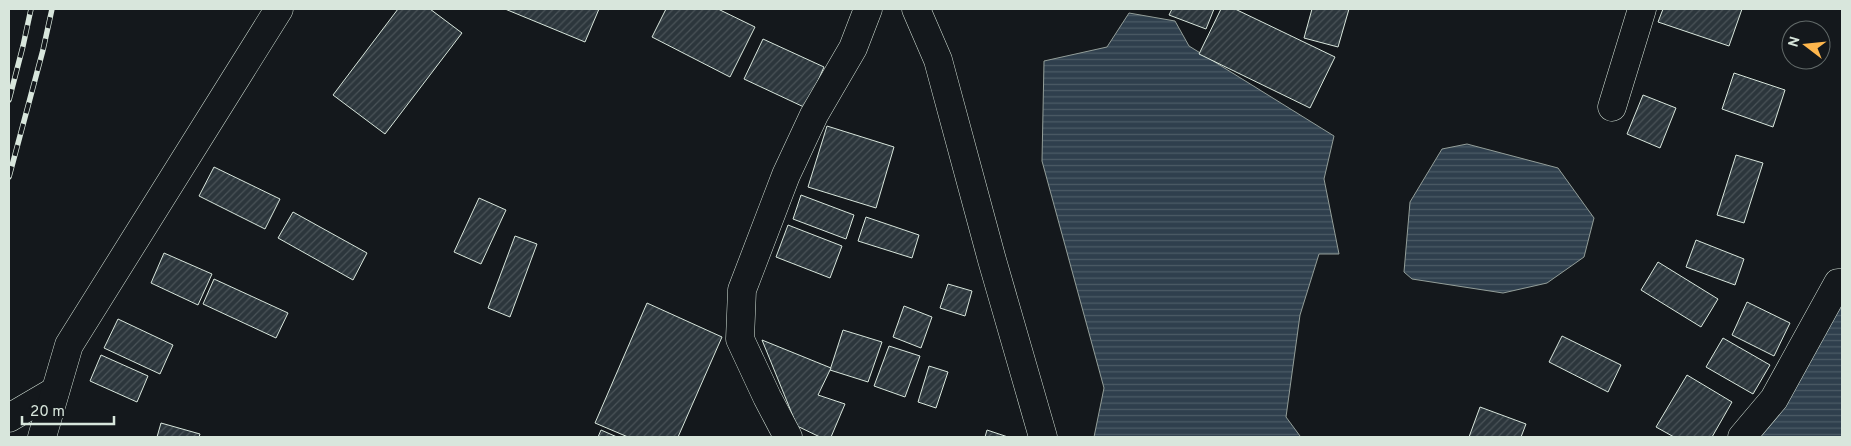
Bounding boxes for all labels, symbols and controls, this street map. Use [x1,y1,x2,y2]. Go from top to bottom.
north arrow [1781,20,1831,70]
text: N [1785,35,1805,49]
scale bar [22,394,115,426]
text: 20 m [30,403,65,422]

